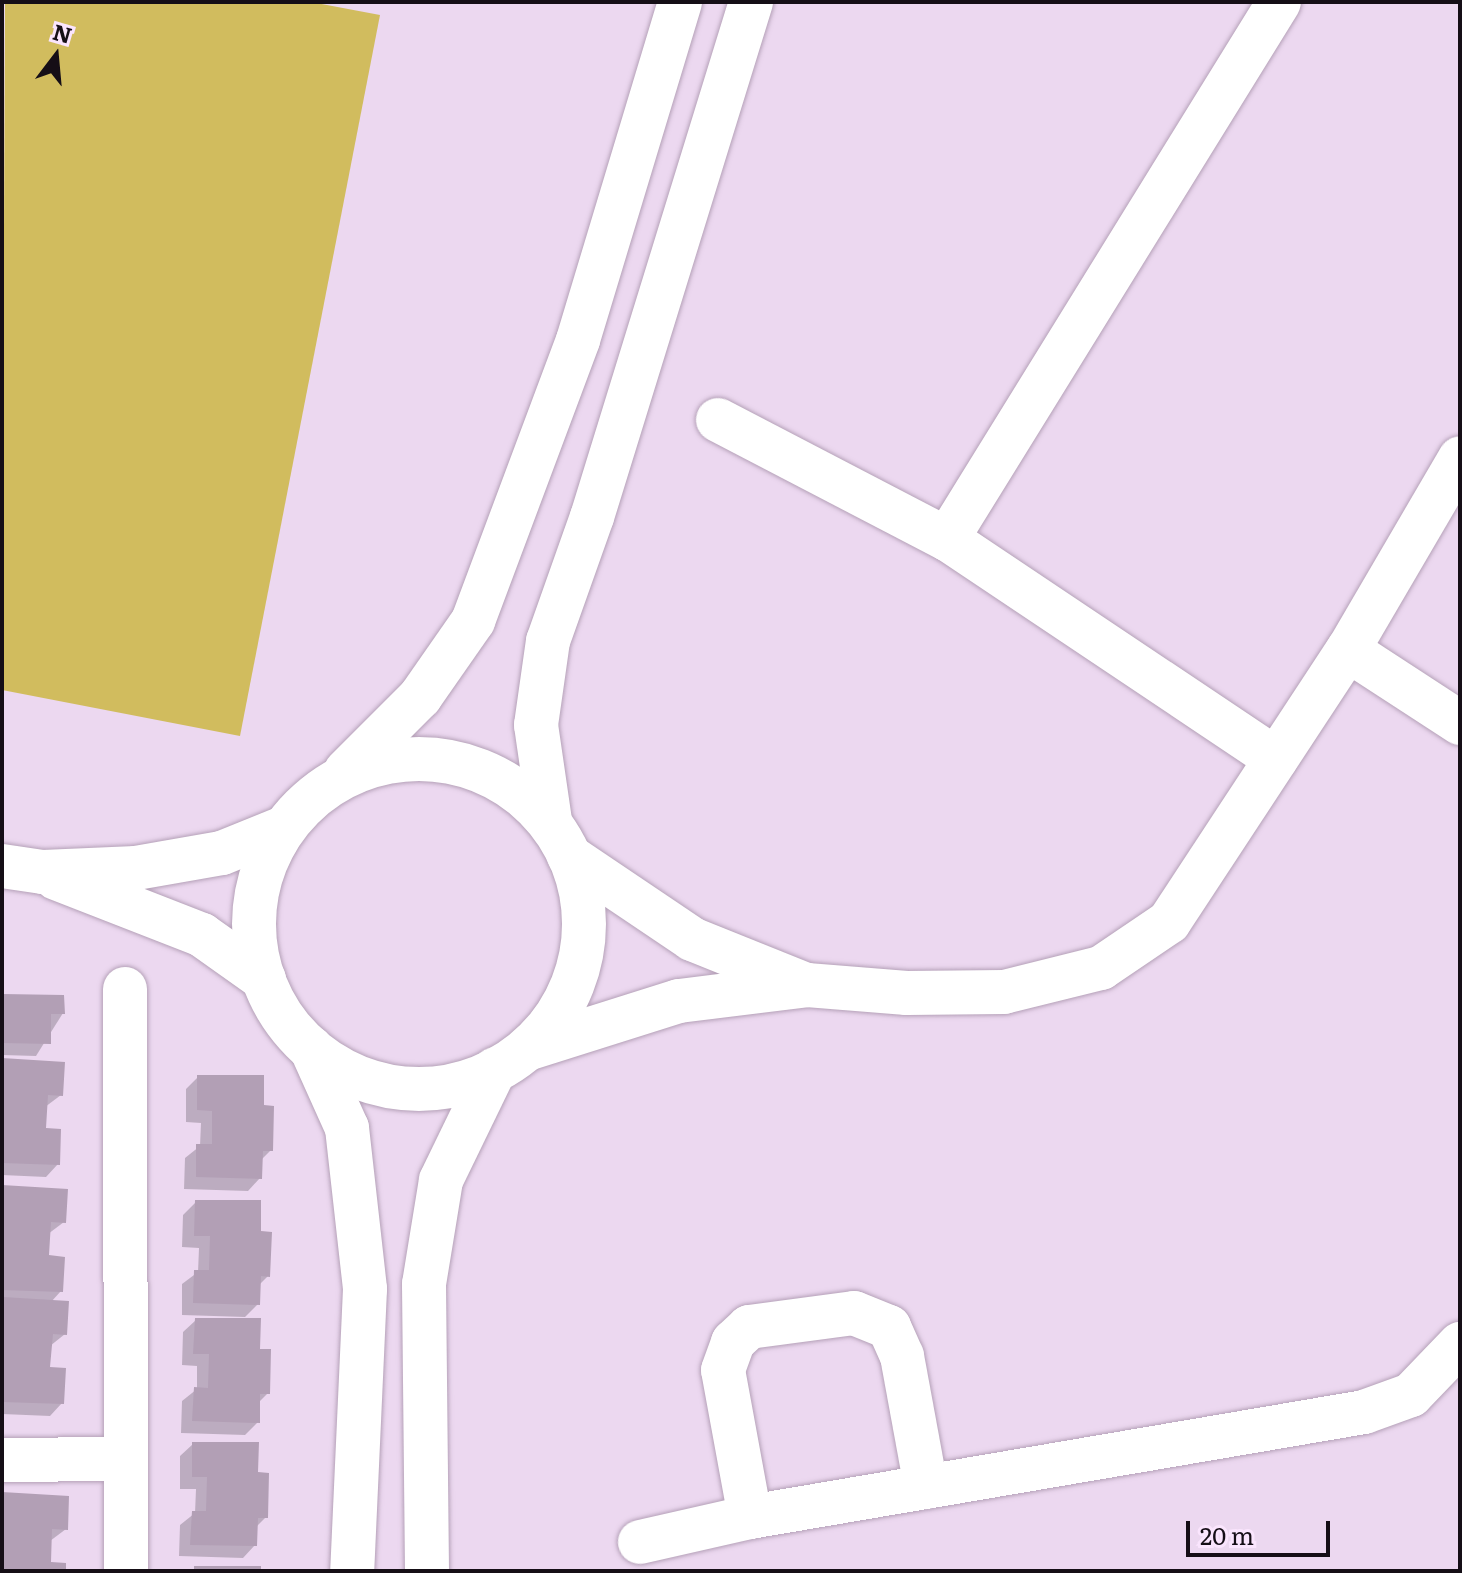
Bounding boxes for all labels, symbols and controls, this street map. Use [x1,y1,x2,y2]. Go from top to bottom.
text: N [49,14,76,51]
north arrow [16,16,96,96]
scale bar [1190,1505,1334,1555]
text: 20 m [1200,1517,1254,1552]

